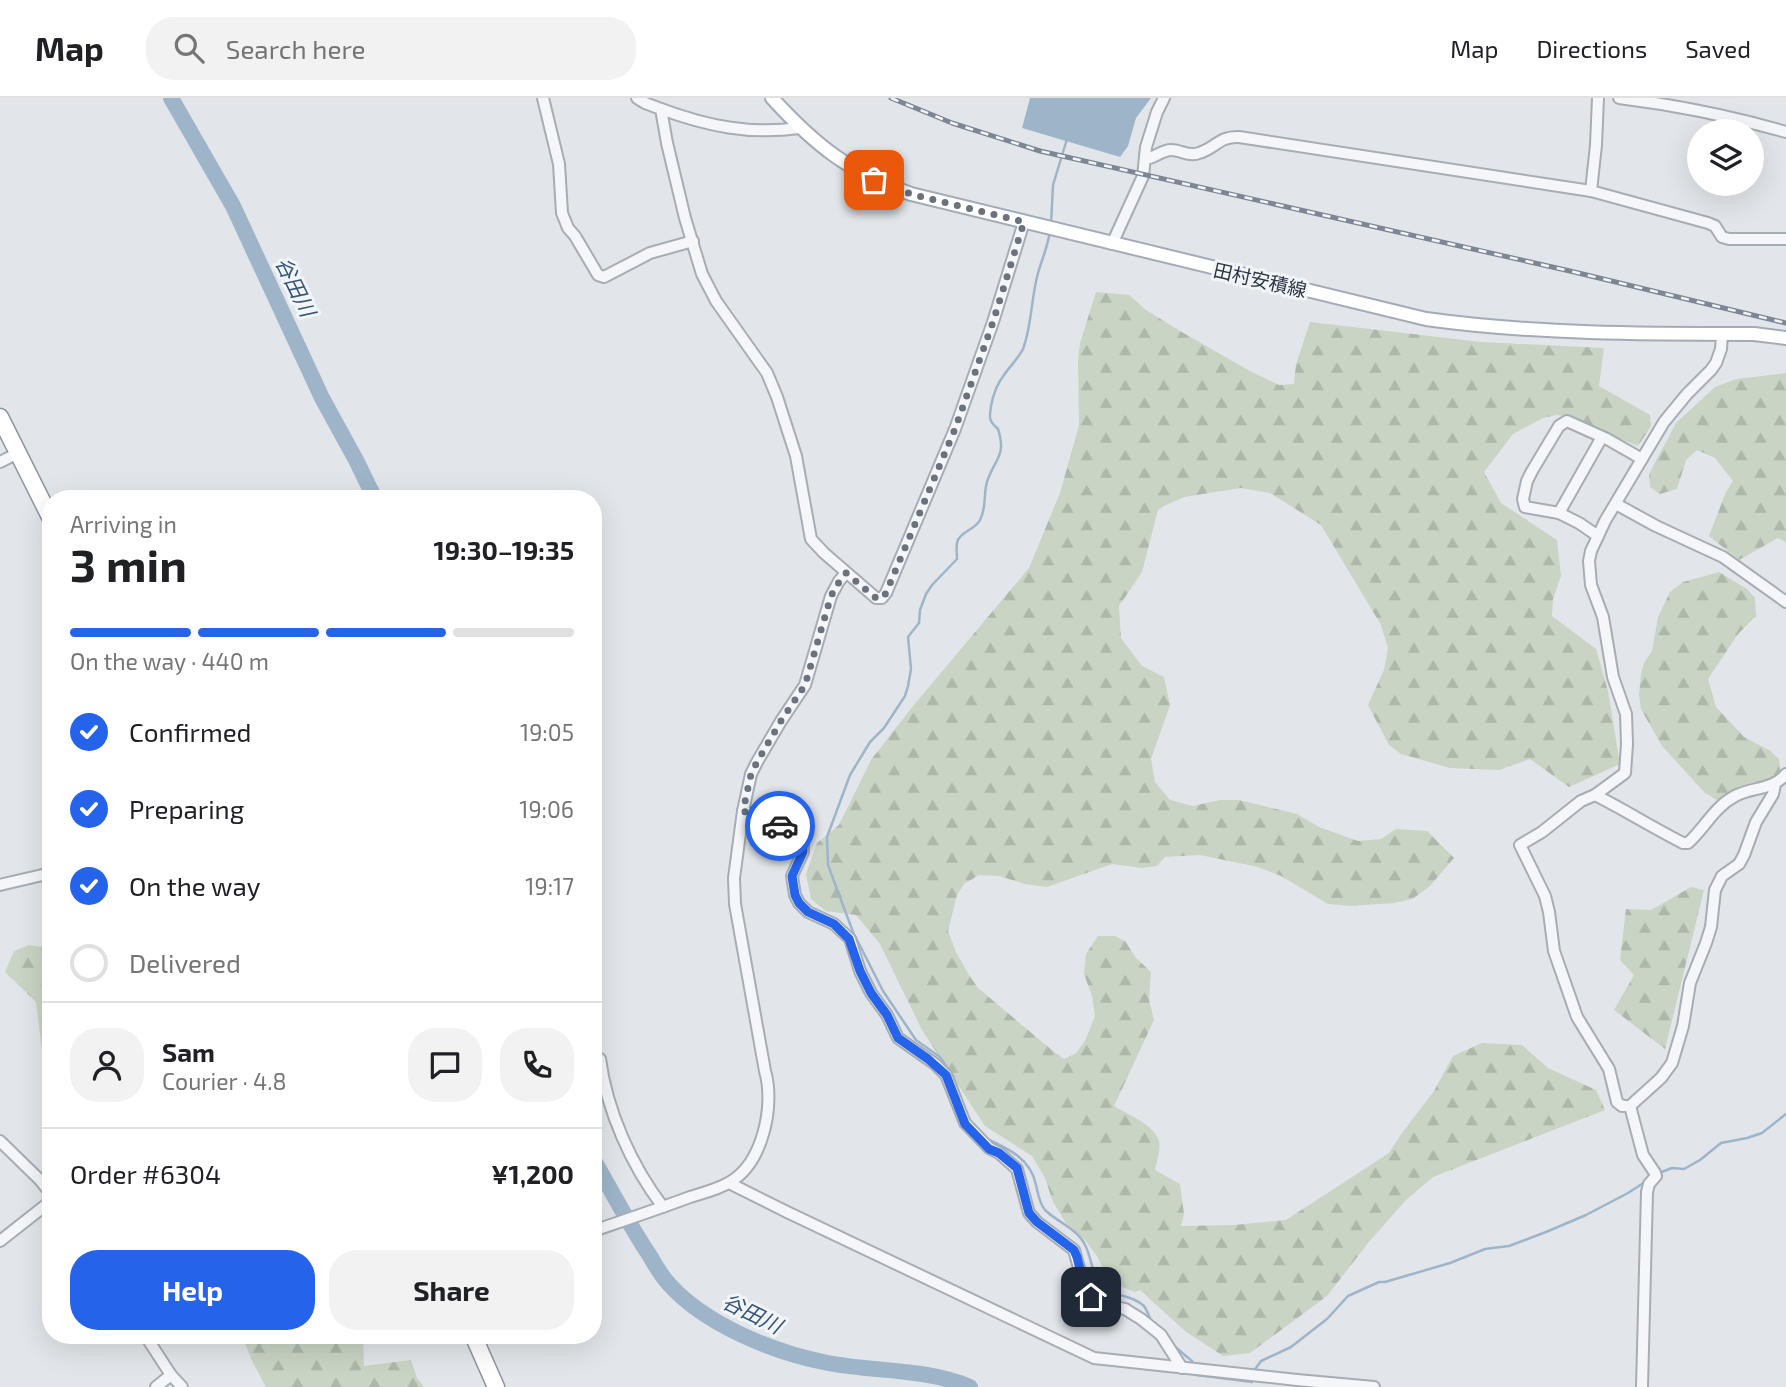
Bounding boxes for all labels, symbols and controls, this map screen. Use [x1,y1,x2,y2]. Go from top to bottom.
search box [146,17,636,80]
text: Map [35,28,104,68]
icon: search [170,29,208,67]
text: Search here [226,33,365,64]
text: Map [1450,34,1498,63]
text: Directions [1536,34,1647,63]
text: Saved [1685,34,1751,63]
map controls [1687,119,1764,196]
button: layers [1687,119,1764,196]
pin [844,150,904,210]
icon: bag [855,161,893,199]
water label: 谷田川 [271,253,322,322]
street label: 田村安積線 [1211,258,1309,301]
text: Arriving in [70,510,177,538]
text: 19:30–19:35 [434,534,574,565]
text: 3 min [70,536,187,591]
text: On the way · 440 m [70,647,269,675]
icon: check [70,713,108,751]
text: Confirmed [129,716,252,747]
text: 19:05 [520,718,574,746]
icon: check [70,790,108,828]
courier [745,791,815,861]
text: Preparing [129,793,244,824]
text: 19:06 [519,795,574,823]
icon: car [761,807,799,845]
icon: check [70,867,108,905]
text: On the way [129,870,260,901]
text: 19:17 [525,872,574,900]
text: Delivered [129,947,241,978]
button: person [70,1028,144,1102]
button: chat [408,1028,482,1102]
button: phone [500,1028,574,1102]
text: Sam [162,1036,215,1067]
text: Courier · 4.8 [162,1067,286,1095]
text: Order #6304 [70,1158,221,1189]
text: ¥1,200 [491,1158,574,1189]
button: Help [70,1250,315,1330]
button: Share [329,1250,574,1330]
pin [1061,1267,1121,1327]
icon: home [1072,1278,1110,1316]
water label: 谷田川 [719,1288,788,1339]

